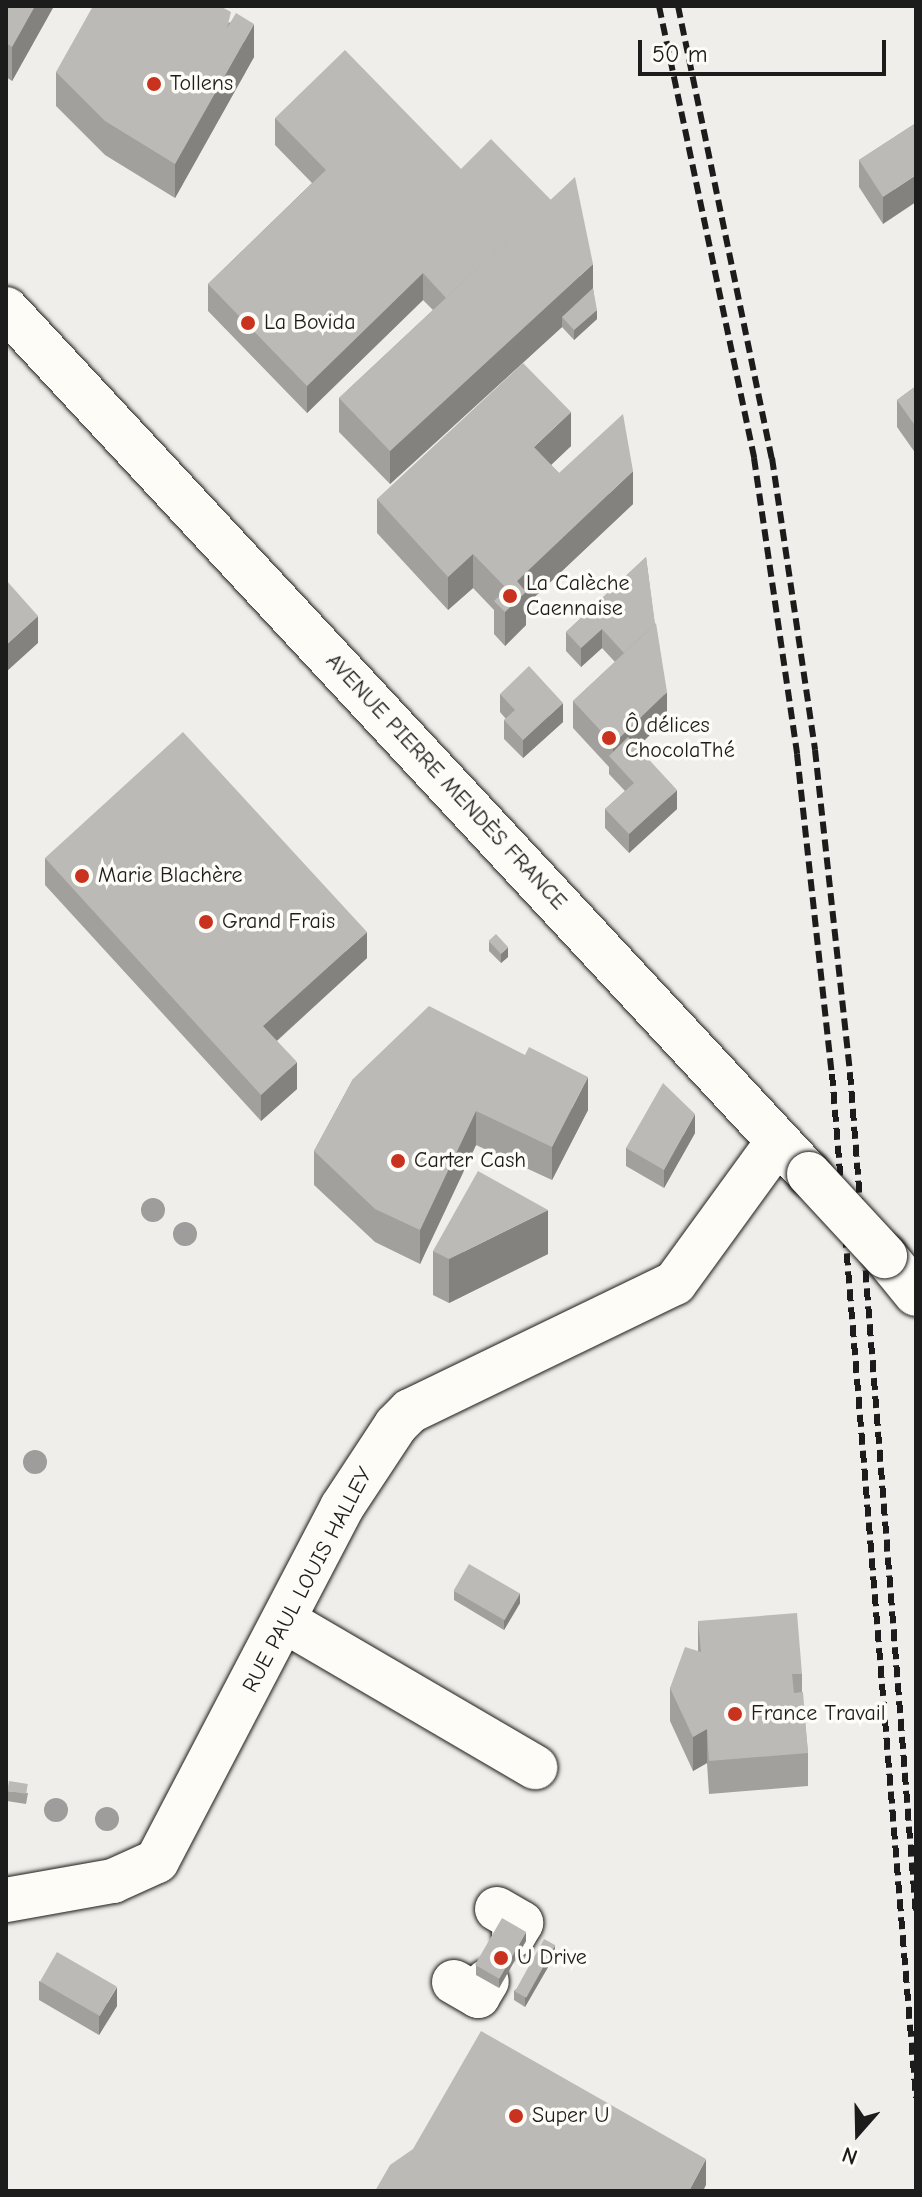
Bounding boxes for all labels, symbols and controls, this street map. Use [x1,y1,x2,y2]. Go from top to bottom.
scale bar [642,24,890,74]
text: 50 m [652,40,708,68]
place label: Tollens [170,71,233,97]
marker: Tollens [145,75,163,93]
place label: La Bovida [264,310,356,336]
marker: La Bovida [239,314,257,332]
place label: La Calèche Caennaise [526,570,629,622]
marker: La Calèche Caennaise [501,587,519,605]
street label: AVENUE PIERRE MENDÈS FRANCE [320,648,572,916]
place label: Ô délices ChocolaThé [625,712,735,764]
marker: Ô délices ChocolaThé [600,729,618,747]
place label: Marie Blachère [98,863,242,889]
marker: Marie Blachère [73,867,91,885]
place label: Grand Frais [222,909,335,935]
marker: Grand Frais [197,913,215,931]
place label: Carter Cash [414,1148,526,1174]
marker: Carter Cash [389,1152,407,1170]
street label: RUE PAUL LOUIS HALLEY [237,1463,379,1697]
place label: France Travail [751,1701,886,1727]
marker: France Travail [726,1705,744,1723]
place label: U Drive [517,1945,587,1971]
marker: U Drive [492,1949,510,1967]
north arrow [818,2093,898,2173]
place label: Super U [532,2103,609,2129]
marker: Super U [507,2107,525,2125]
text: N [839,2141,861,2170]

